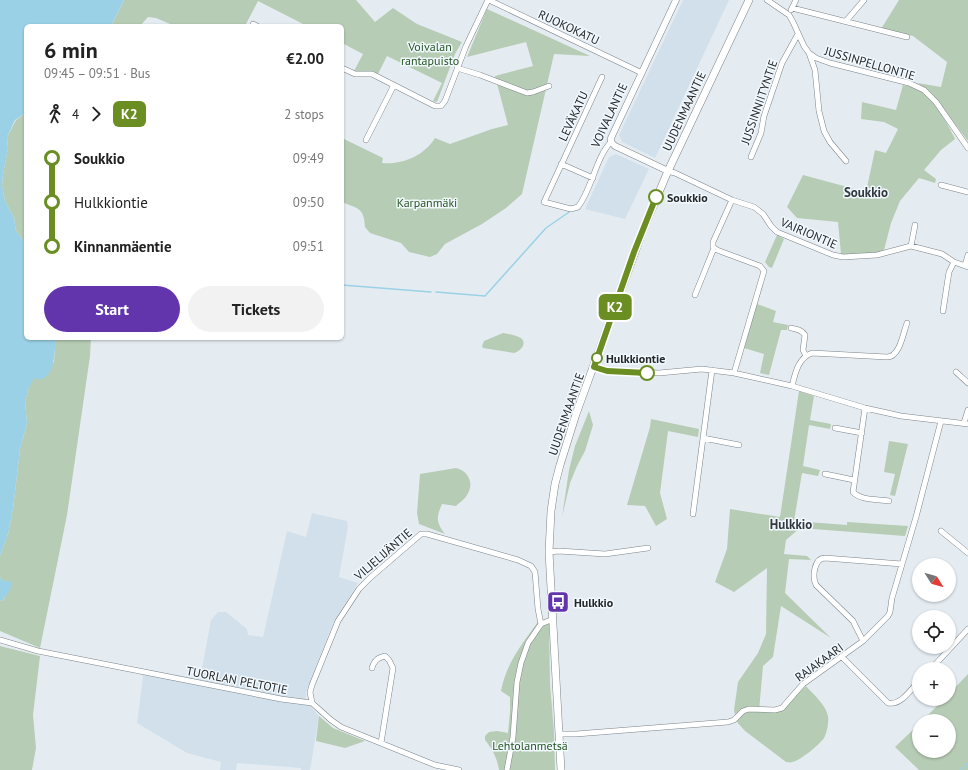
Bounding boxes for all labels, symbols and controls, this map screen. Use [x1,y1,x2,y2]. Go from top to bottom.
street label: RUOKOKATU [536,6,602,48]
text: 6 min [44,36,98,64]
park label: Voivalan rantapuisto [401,39,459,68]
street label: JUSSINPELLONTIE [822,43,917,83]
text: €2.00 [286,49,324,68]
street label: JUSSINNIITYNTIE [737,58,781,147]
text: 09:45 – 09:51 · Bus [44,65,150,82]
street label: UUDENMAANTIE [659,69,709,153]
street label: VOIVALANTIE [587,80,630,151]
street label: LEVÄKATU [555,89,591,143]
icon: walk [44,103,66,125]
icon: forward [85,103,107,125]
text: K2 [121,105,138,123]
text: 4 [72,106,79,123]
text: 2 stops [284,106,324,123]
text: Soukkio [74,149,125,168]
text: 09:49 [293,150,324,167]
district label: Soukkio [844,184,888,201]
marker: Soukkio [648,189,664,205]
place label: Soukkio [667,190,708,205]
text: Hulkkiontie [74,193,148,212]
text: 09:50 [293,194,324,211]
park label: Karpanmäki [397,195,457,210]
street label: VAIRIONTIE [777,214,840,252]
text: Kinnanmäentie [74,237,172,256]
text: 09:51 [293,238,324,255]
button: Start [44,286,180,332]
button: Tickets [188,286,324,332]
line badge: K2 [597,294,633,320]
text: K2 [607,298,623,316]
place label: Hulkkiontie [606,351,665,366]
marker: Hulkkiontie [591,352,603,364]
unlabelled marker [639,365,655,381]
street label: UUDENMAANTIE [545,371,587,457]
district label: Hulkkio [770,516,812,533]
street label: VILJELIJÄNTIE [350,525,415,584]
north arrow [912,558,956,602]
map controls [912,558,956,758]
bus stop icon: Hulkkio [545,589,571,615]
place label: Hulkkio [574,595,614,610]
button: locate [912,610,956,654]
street label: RAJAKAARI [792,639,846,685]
button: + [912,662,956,706]
street label: TUORLAN PELTOTIE [185,663,289,697]
button: − [912,714,956,758]
park label: Lehtolanmetsä [492,738,568,753]

